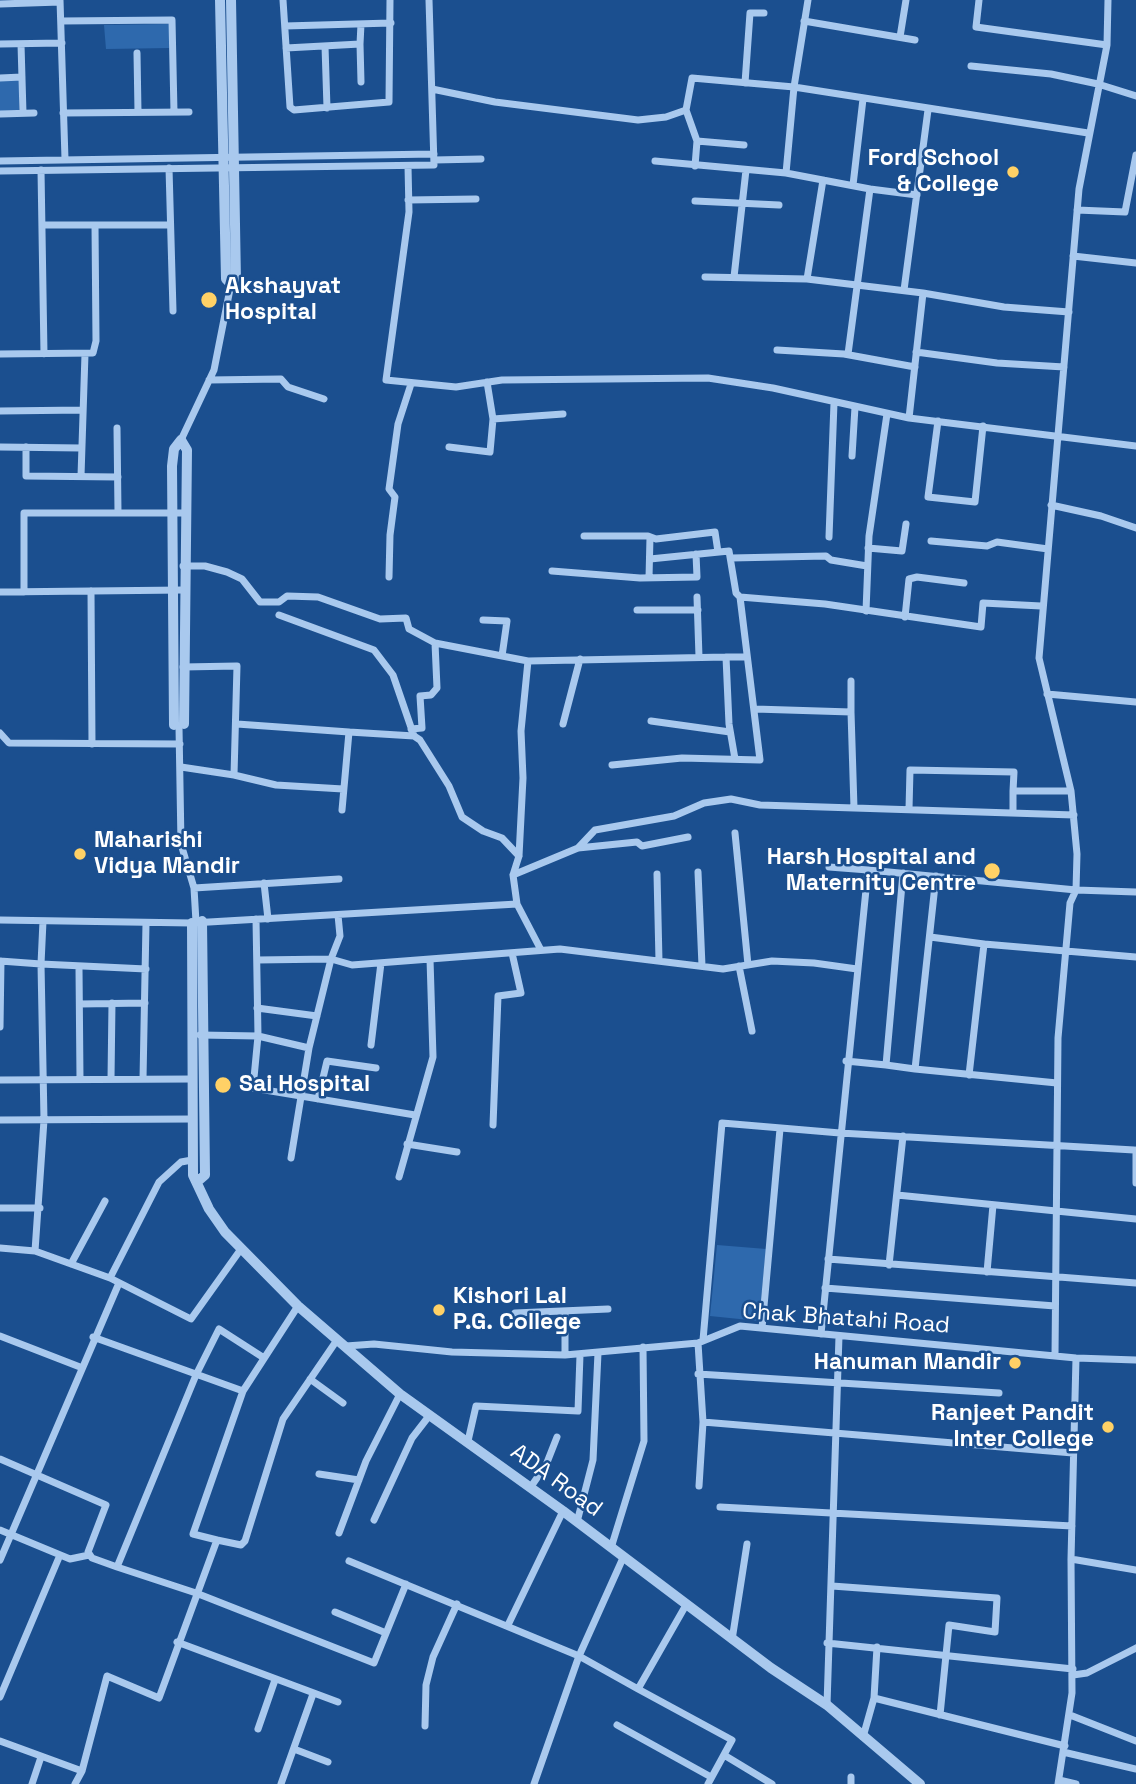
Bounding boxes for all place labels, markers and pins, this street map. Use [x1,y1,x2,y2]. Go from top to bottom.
place label: Ford School & College [868,145,999,199]
marker: Ford School & College [1005,164,1021,180]
place label: Akshayvat Hospital [225,273,341,327]
marker: Akshayvat Hospital [199,290,219,310]
place label: Maharishi Vidya Mandir [94,827,240,881]
place label: Harsh Hospital and Maternity Centre [767,844,976,898]
marker: Maharishi Vidya Mandir [72,846,88,862]
marker: Harsh Hospital and Maternity Centre [982,861,1002,881]
place label: Sai Hospital [239,1071,370,1099]
marker: Sai Hospital [213,1075,233,1095]
place label: Kishori Lal P.G. College [453,1283,581,1337]
marker: Kishori Lal P.G. College [431,1302,447,1318]
place label: Hanuman Mandir [814,1349,1001,1377]
marker: Hanuman Mandir [1007,1355,1023,1371]
place label: Ranjeet Pandit Inter College [931,1400,1094,1454]
marker: Ranjeet Pandit Inter College [1100,1419,1116,1435]

